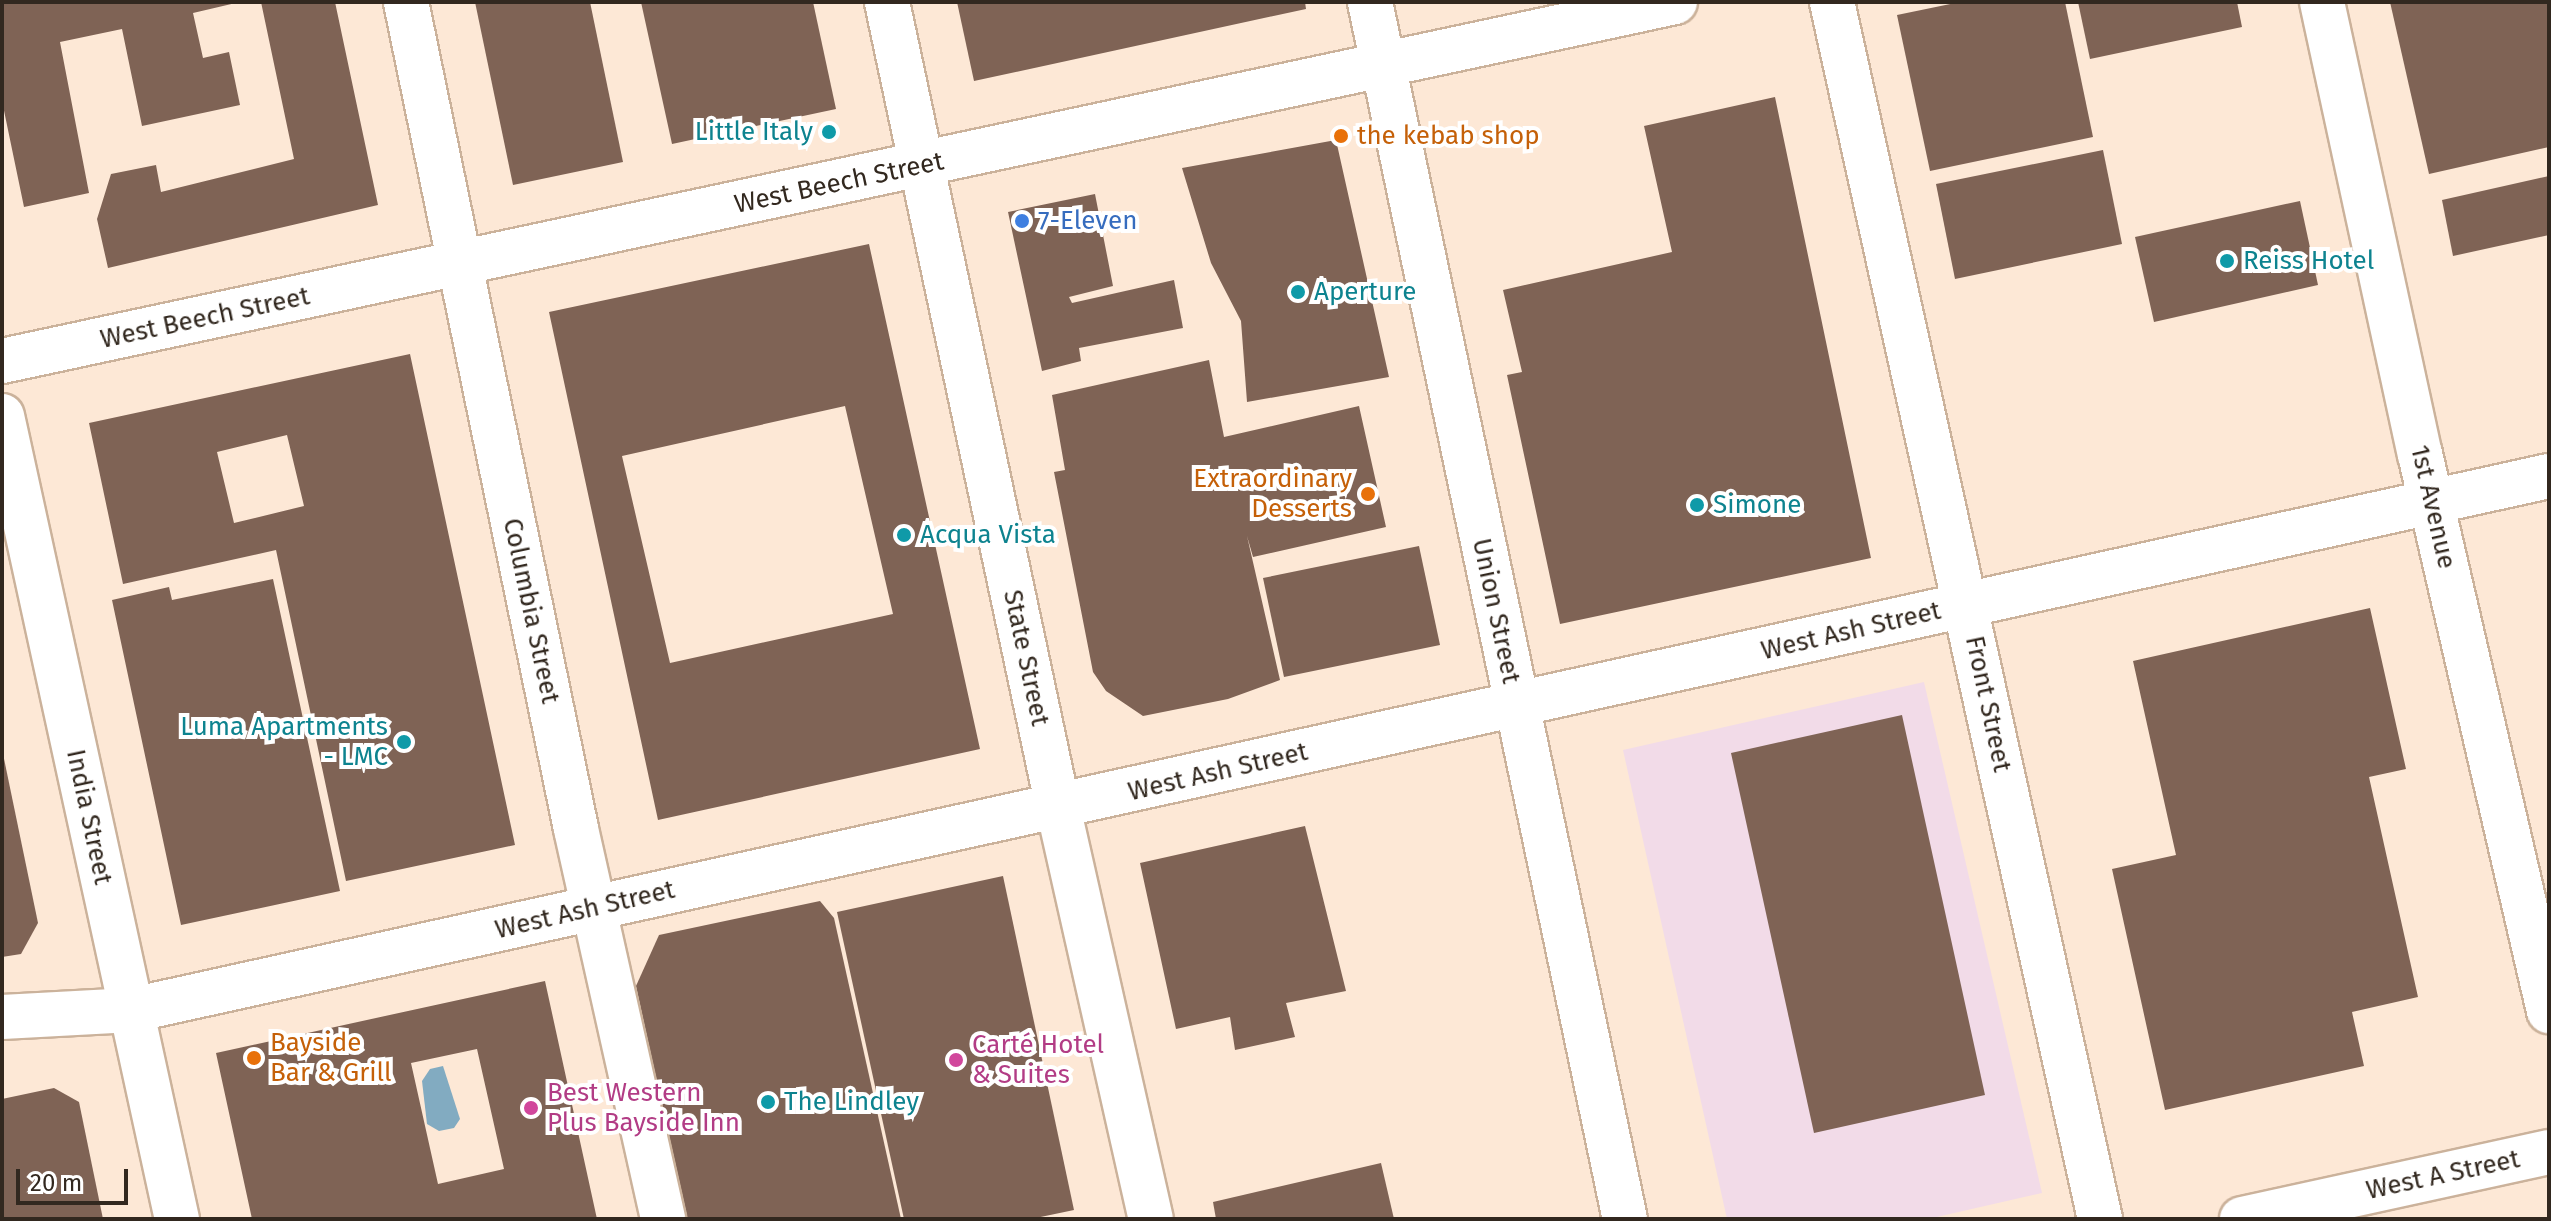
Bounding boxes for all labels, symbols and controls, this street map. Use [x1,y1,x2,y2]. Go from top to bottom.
place label: Little Italy [695,116,813,148]
place label: the kebab shop [1357,120,1540,152]
marker: Little Italy [820,123,838,141]
marker: the kebab shop [1332,127,1350,145]
street label: West Beech Street [732,146,946,220]
place label: 7-Eleven [1038,205,1137,237]
marker: 7-Eleven [1013,212,1031,230]
place label: Reiss Hotel [2243,245,2374,277]
marker: Reiss Hotel [2218,252,2236,270]
place label: Aperture [1314,276,1416,308]
street label: West Beech Street [98,281,312,355]
marker: Aperture [1289,283,1307,301]
street label: 1st Avenue [2404,442,2462,572]
place label: Extraordinary Desserts [1193,463,1352,524]
marker: Extraordinary Desserts [1359,485,1377,503]
place label: Simone [1713,489,1801,521]
marker: Simone [1688,496,1706,514]
street label: Columbia Street [496,516,566,706]
place label: Acqua Vista [920,519,1056,551]
marker: Acqua Vista [895,526,913,544]
street label: Union Street [1465,536,1527,686]
street label: State Street [996,587,1056,729]
street label: West Ash Street [1758,595,1944,667]
street label: Front Street [1958,633,2018,775]
place label: Luma Apartments - LMC [180,711,388,772]
marker: Luma Apartments - LMC [395,733,413,751]
street label: West Ash Street [1125,736,1311,808]
street label: India Street [59,747,119,887]
street label: West Ash Street [492,874,678,946]
place label: Bayside Bar & Grill [270,1027,392,1088]
place label: Carté Hotel & Suites [972,1029,1104,1090]
marker: Bayside Bar & Grill [245,1049,263,1067]
marker: Carté Hotel & Suites [947,1051,965,1069]
place label: Best Western Plus Bayside Inn [547,1077,740,1138]
place label: The Lindley [784,1086,919,1118]
marker: The Lindley [759,1093,777,1111]
marker: Best Western Plus Bayside Inn [522,1099,540,1117]
street label: West A Street [2363,1144,2523,1206]
scale bar [20,1153,132,1203]
text: 20 m [30,1169,82,1197]

